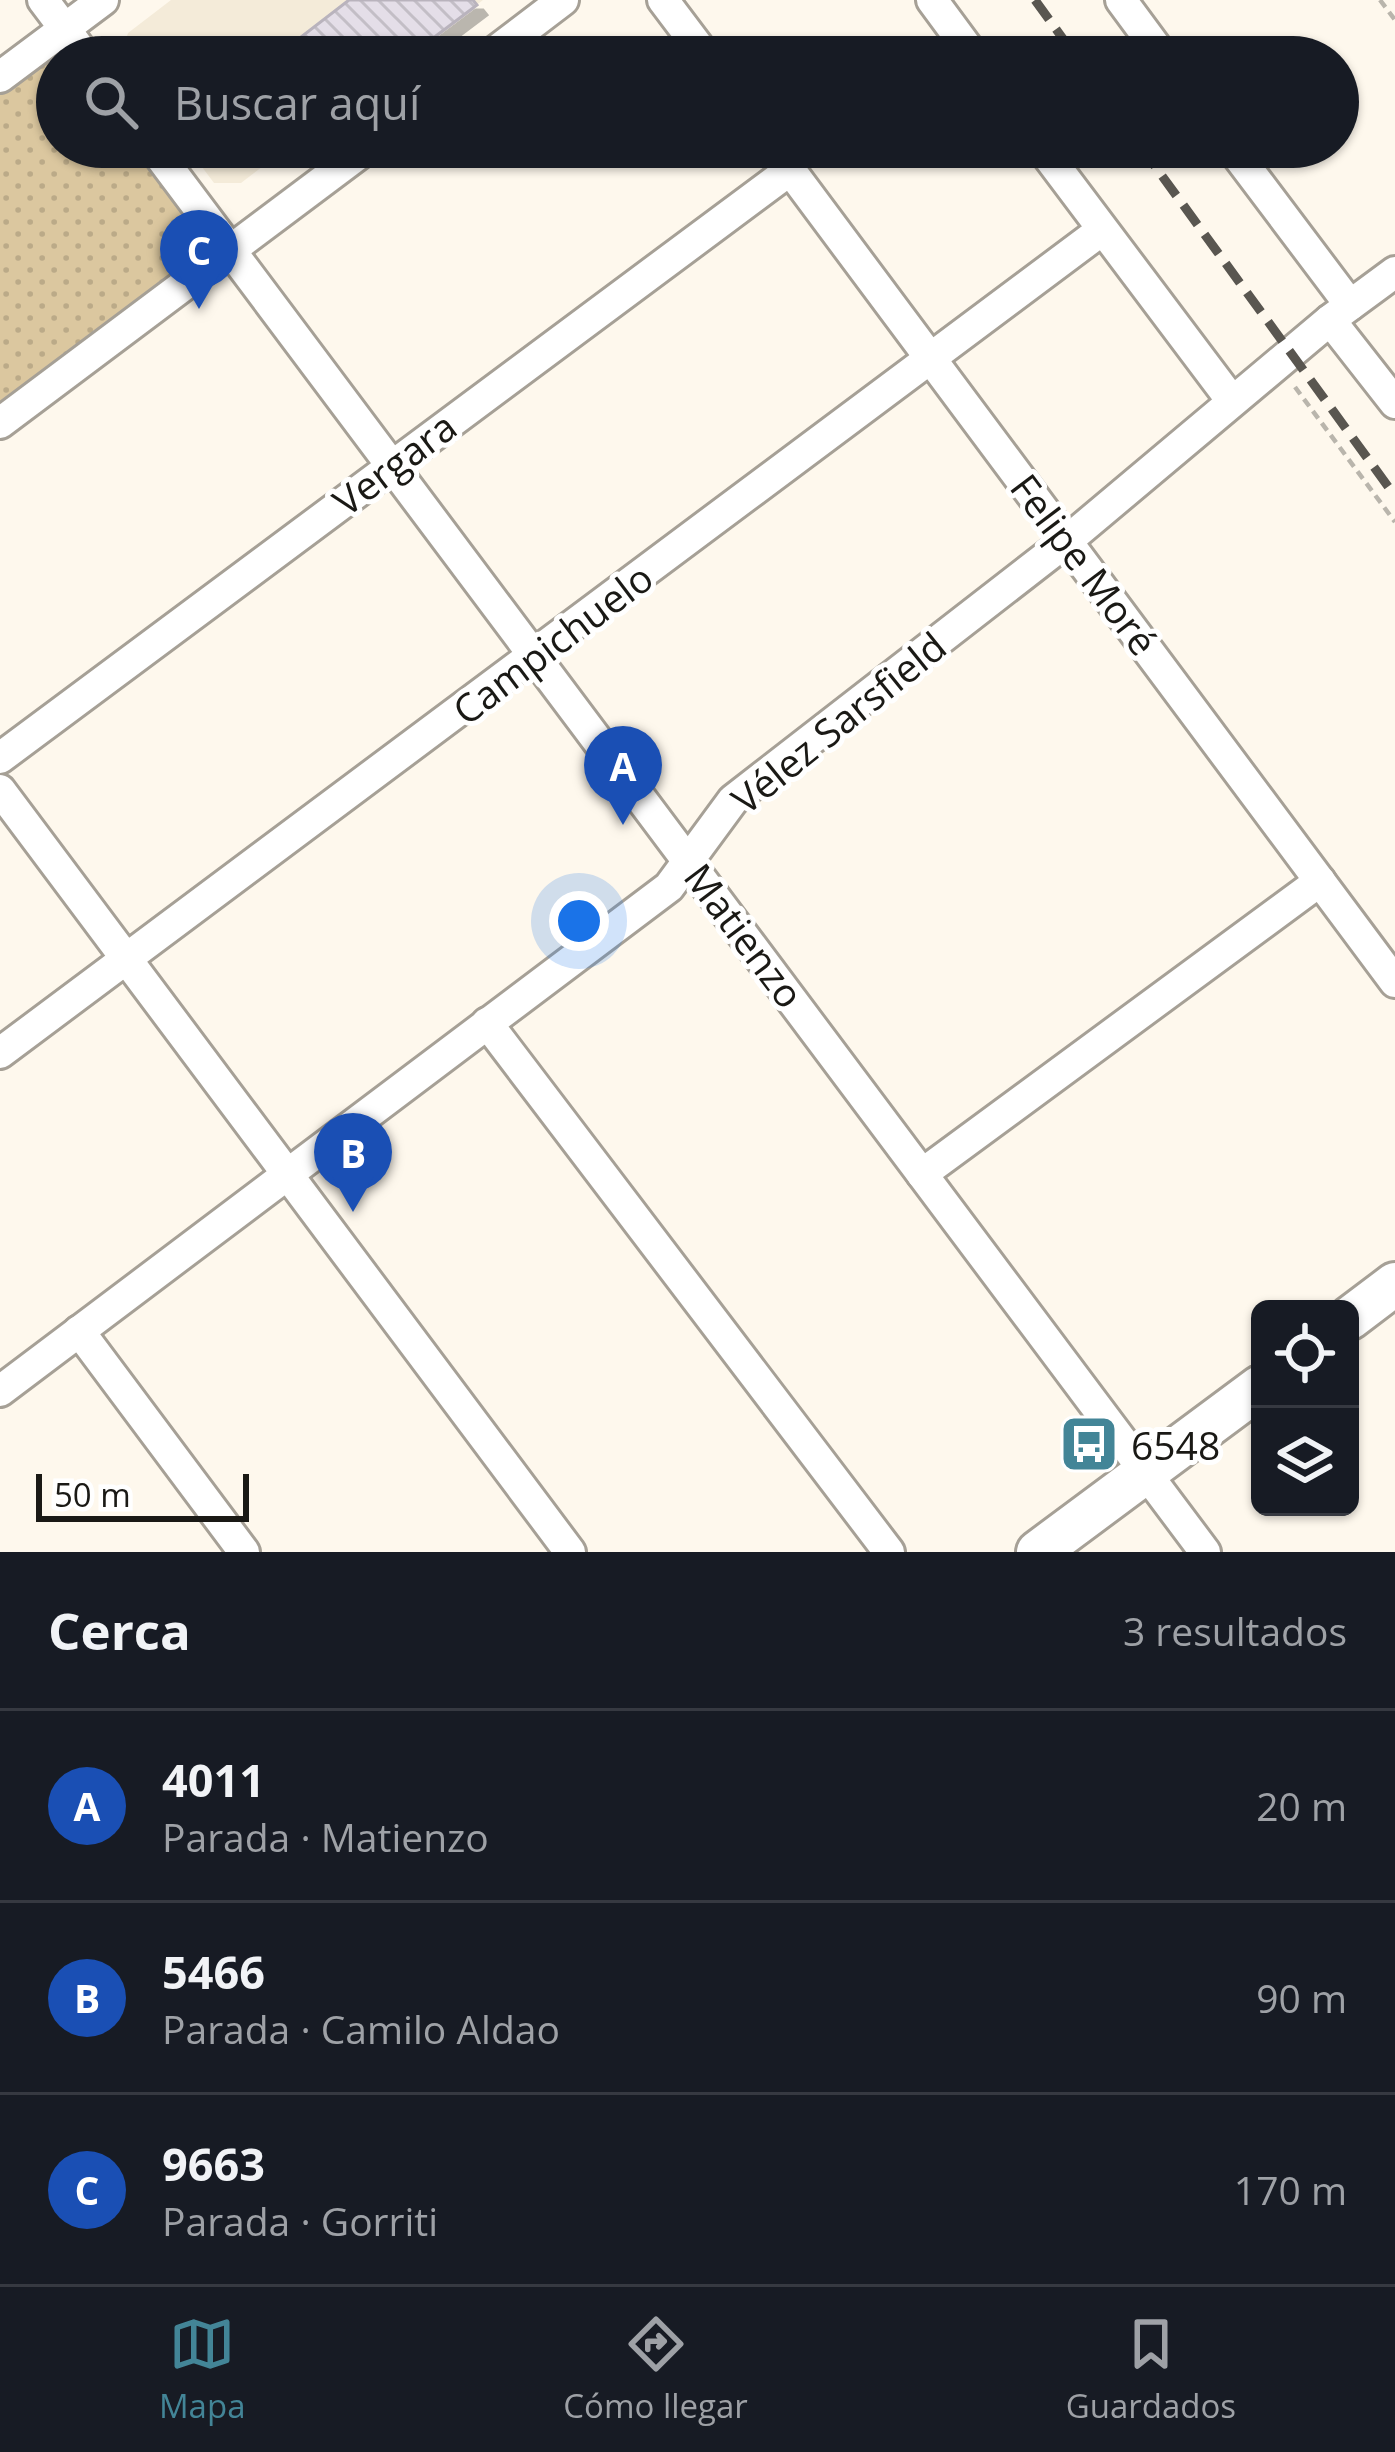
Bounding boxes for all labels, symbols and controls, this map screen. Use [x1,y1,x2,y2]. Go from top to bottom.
search box [36,36,1359,168]
icon: search [78,69,144,135]
text: Buscar aquí [174,72,420,133]
pin: C [160,210,238,309]
street label: Vergara [322,399,466,527]
street label: Felipe Moré [999,463,1171,665]
street label: Campichuelo [441,550,663,736]
street label: Vélez Sarsfield [720,619,956,825]
pin: A [584,726,662,825]
street label: Matienzo [673,852,817,1018]
your location [549,891,609,951]
pin: B [314,1113,392,1212]
map controls [1251,1300,1359,1516]
button: locate [1251,1300,1359,1408]
button: layers [1251,1408,1359,1516]
bus stop icon: 6548 [1058,1413,1120,1475]
place label: 6548 [1131,1418,1220,1471]
scale bar [36,1468,249,1521]
text: 50 m [54,1472,131,1517]
text: Cerca [48,1595,191,1665]
text: 3 resultados [1123,1604,1347,1657]
text: 4011 [162,1749,265,1810]
text: A [74,1779,100,1832]
text: 20 m [1256,1779,1347,1832]
text: Parada · Matienzo [162,1810,489,1863]
text: 5466 [162,1941,265,2002]
text: B [74,1971,100,2024]
text: 90 m [1256,1971,1347,2024]
text: Parada · Camilo Aldao [162,2002,560,2055]
text: 9663 [162,2133,265,2194]
text: C [75,2163,99,2216]
text: 170 m [1234,2163,1347,2216]
text: Parada · Gorriti [162,2194,438,2247]
tab: Mapa [159,2311,245,2428]
tab: Cómo llegar [563,2311,748,2428]
tab: Guardados [1066,2311,1236,2428]

